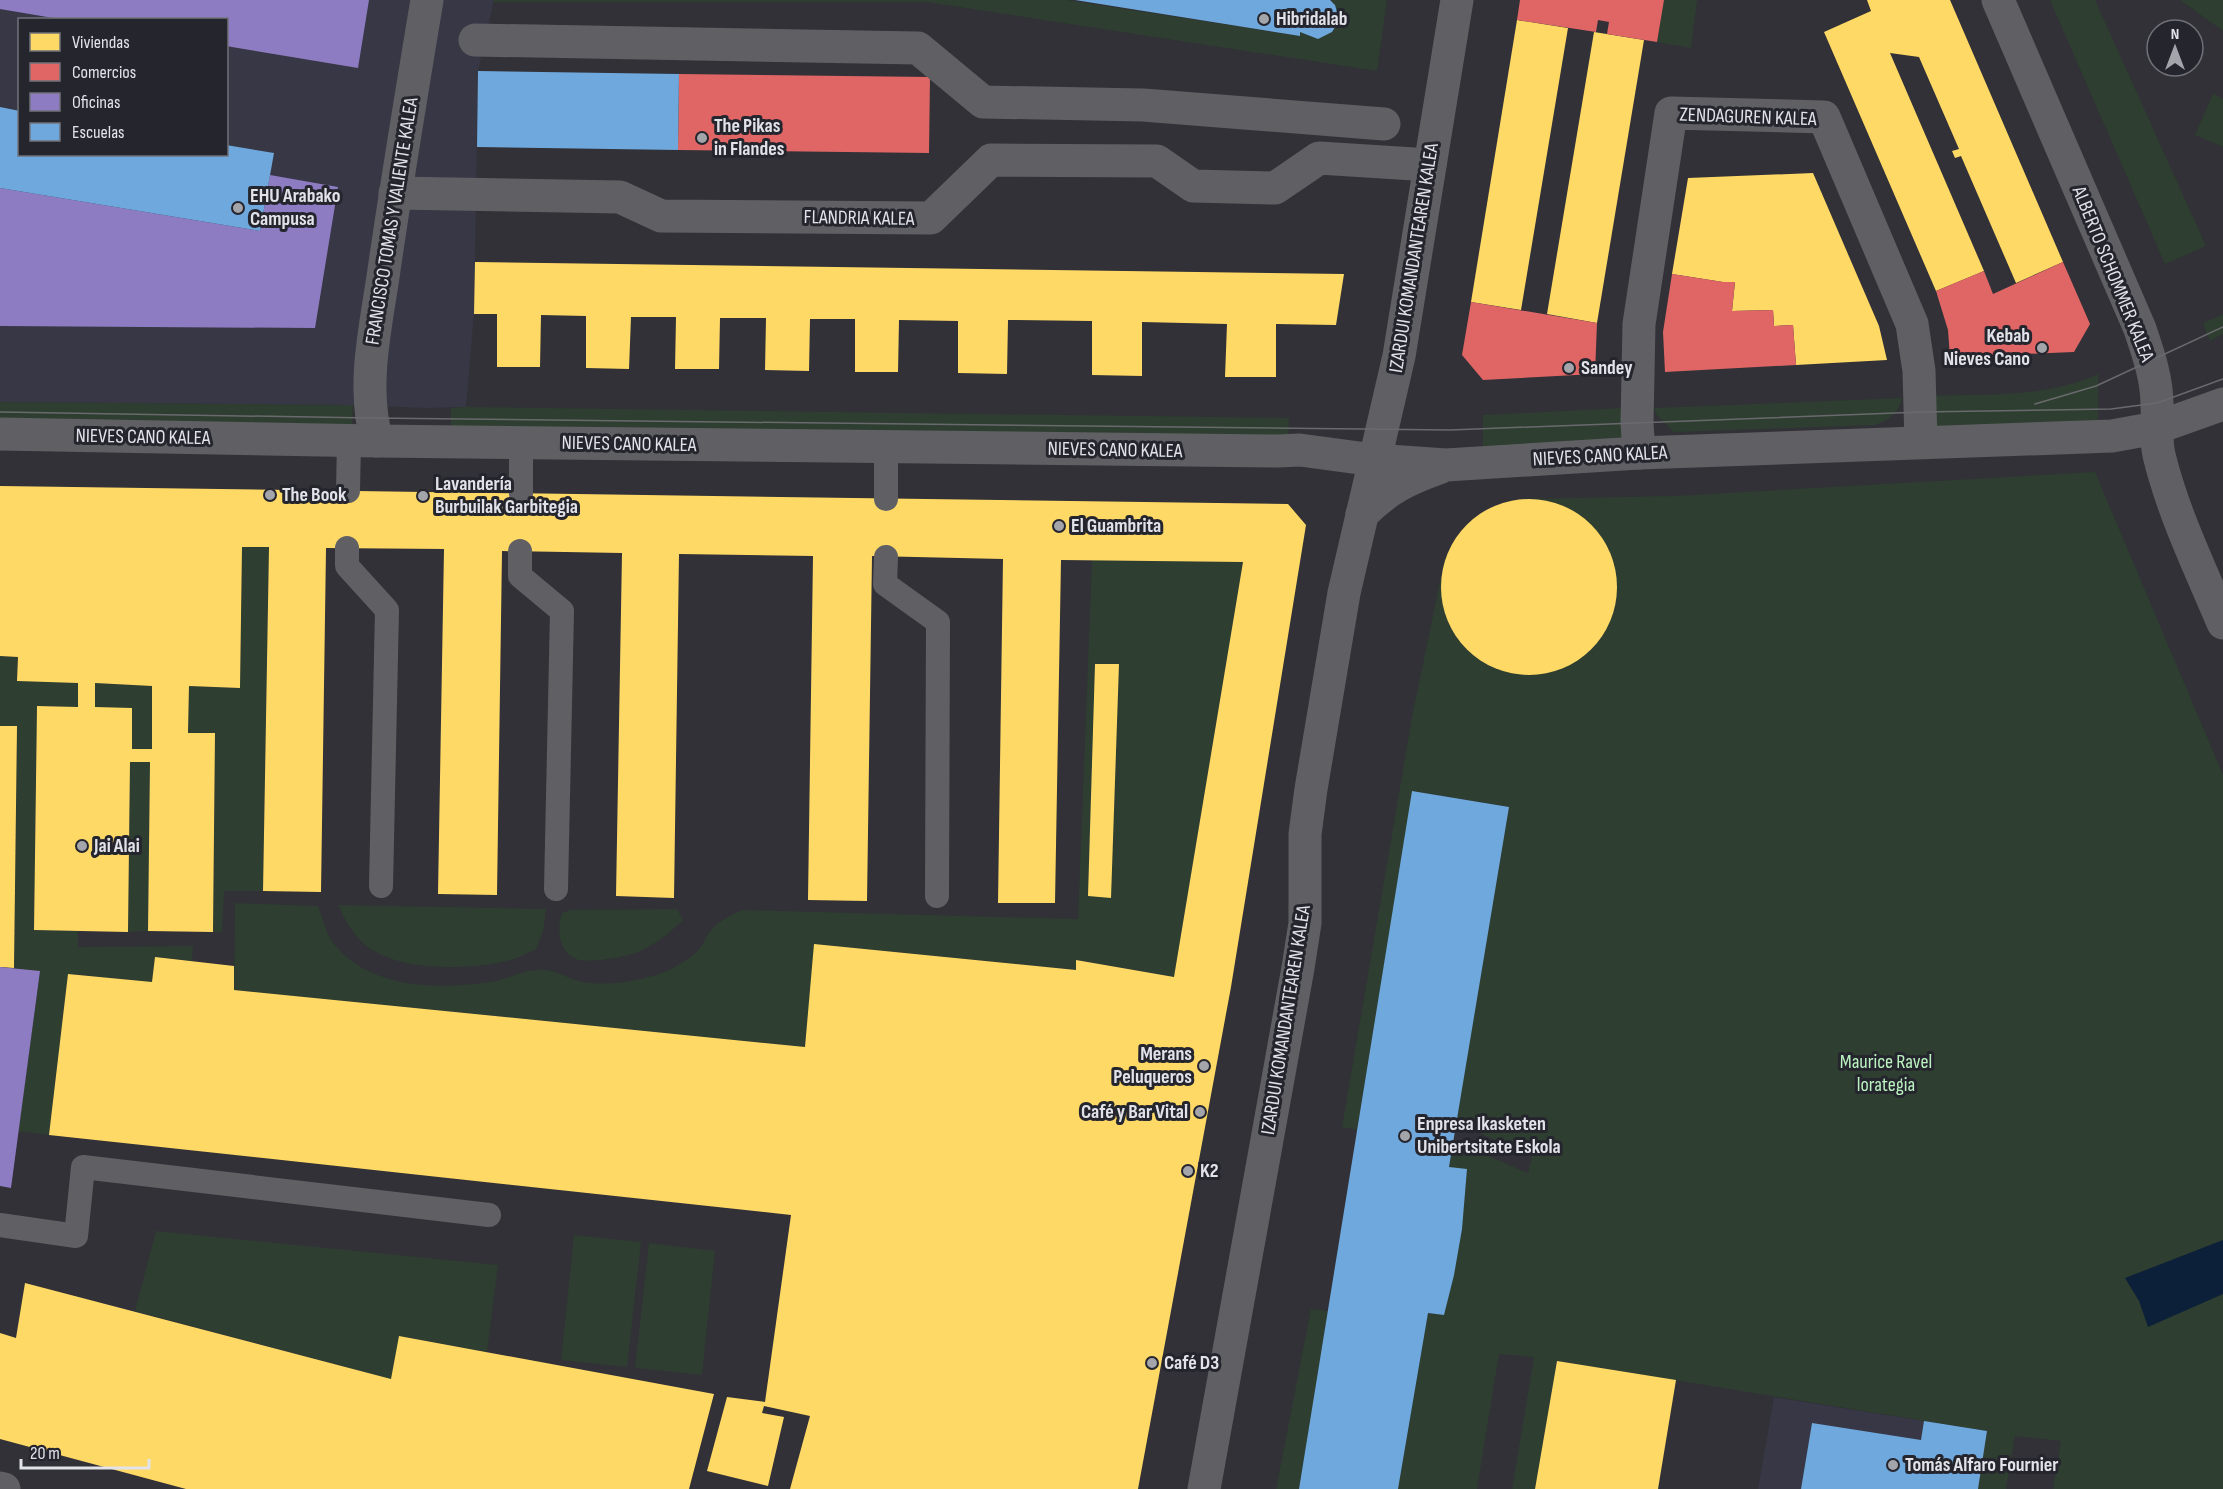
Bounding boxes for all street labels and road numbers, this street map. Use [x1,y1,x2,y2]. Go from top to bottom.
street label: FRANCISCO TOMAS Y VALIENTE KALEA [361,95,423,346]
street label: ZENDAGUREN KALEA [1679,103,1817,131]
street label: IZARDUI KOMANDANTEAREN KALEA [1384,141,1444,374]
street label: ALBERTO SCHOMMER KALEA [2066,182,2159,366]
street label: FLANDRIA KALEA [803,205,915,231]
street label: NIEVES CANO KALEA [75,424,211,450]
street label: NIEVES CANO KALEA [561,431,697,457]
street label: NIEVES CANO KALEA [1047,437,1183,463]
street label: NIEVES CANO KALEA [1532,440,1668,472]
street label: IZARDUI KOMANDANTEAREN KALEA [1256,903,1316,1136]

